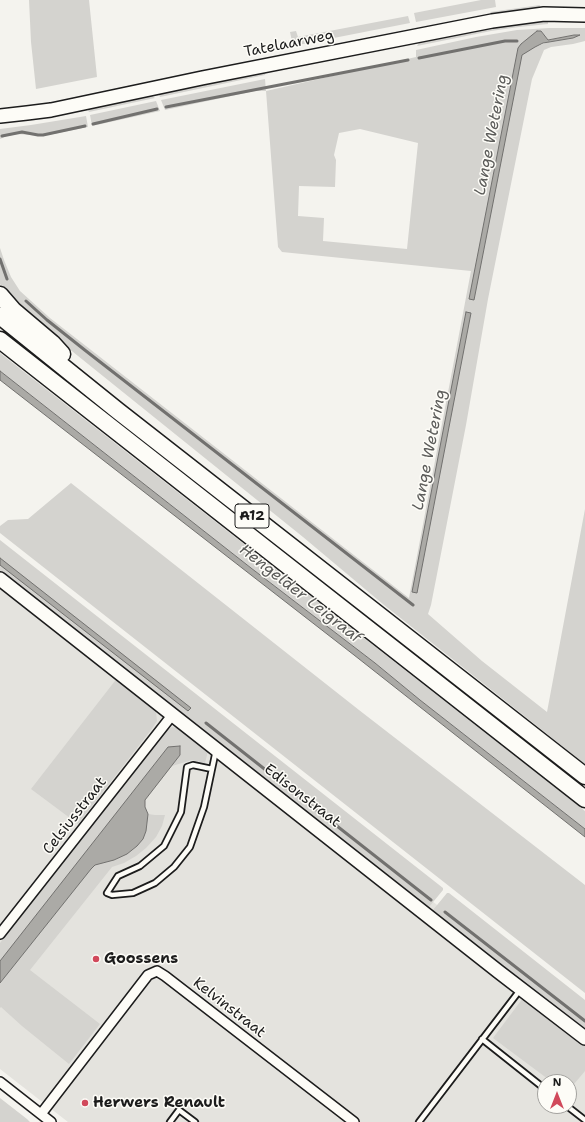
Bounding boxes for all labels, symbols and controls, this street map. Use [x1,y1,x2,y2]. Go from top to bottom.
street label: Tatelaarweg [243,26,335,62]
water label: Lange Wetering [471,73,513,197]
water label: Lange Wetering [409,388,451,512]
road number: A12 [235,504,269,528]
water label: Hengelder Leigraaf [235,540,365,648]
street label: Edisonstraat [260,761,344,831]
street label: Celsiusstraat [39,774,111,858]
place label: Goossens [104,950,178,968]
marker: Goossens [91,954,101,964]
street label: Kelvinstraat [189,974,269,1042]
north arrow [537,1074,577,1114]
text: N [553,1075,561,1090]
place label: Herwers Renault [93,1094,225,1112]
marker: Herwers Renault [80,1098,90,1108]

